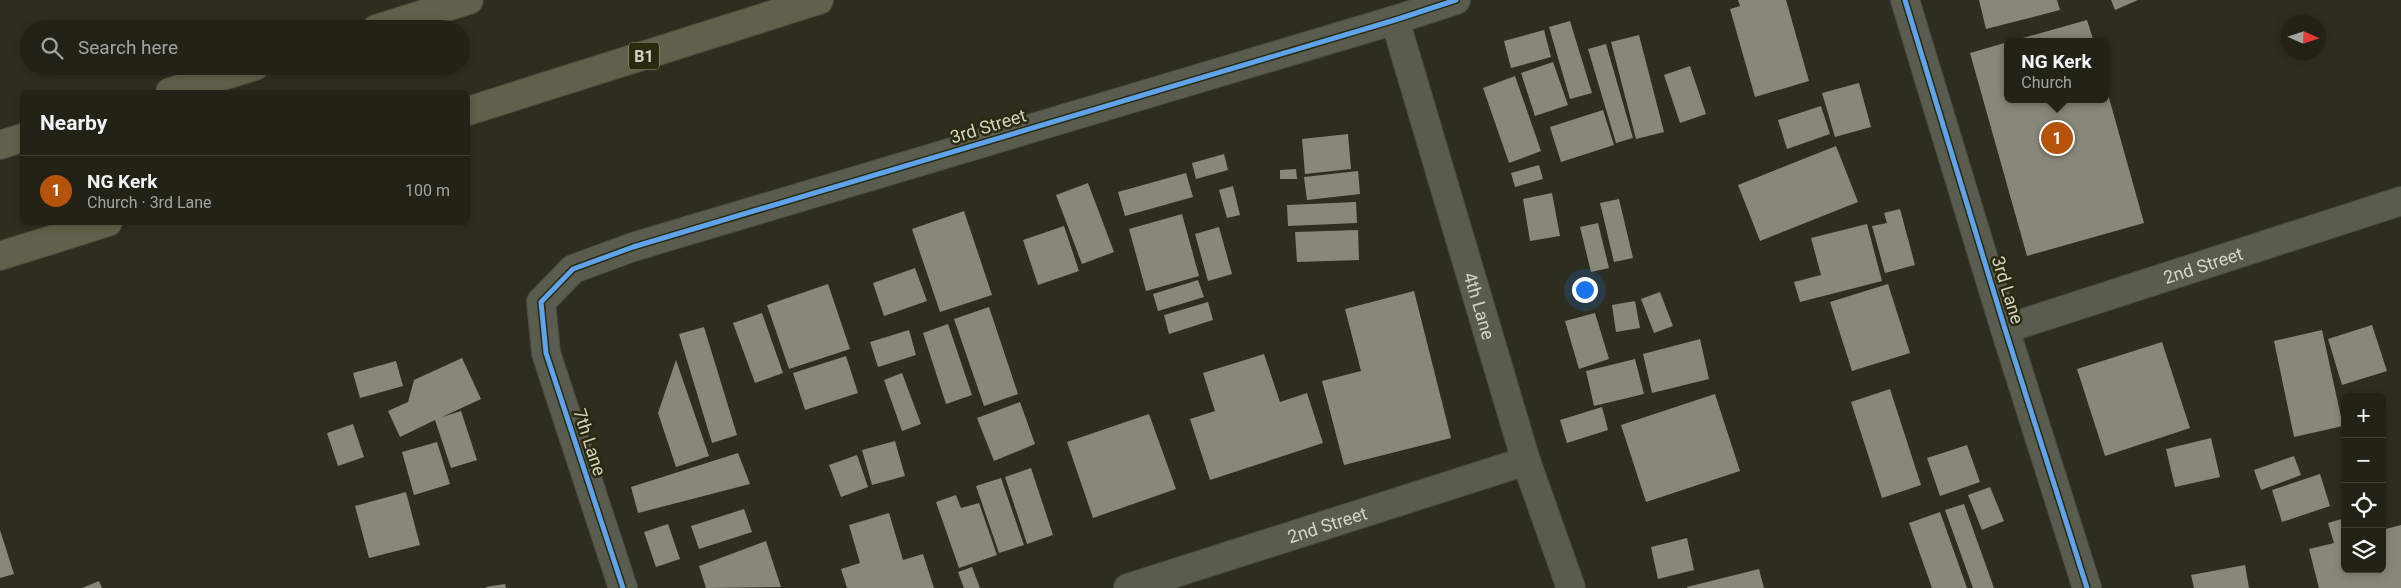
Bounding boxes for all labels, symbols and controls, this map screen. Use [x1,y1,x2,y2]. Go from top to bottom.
north arrow [2281,15,2326,60]
search box [20,20,470,75]
icon: search [38,34,66,62]
text: Search here [78,36,178,59]
popup [2004,38,2109,103]
road number: B1 [629,42,659,70]
text: NG Kerk [2021,50,2092,73]
text: Church [2021,73,2072,92]
street label: 3rd Street [948,105,1029,147]
text: Nearby [40,111,107,135]
pin: 1 [2041,119,2073,157]
text: NG Kerk [87,170,157,193]
text: 1 [51,181,61,200]
text: 100 m [405,181,450,200]
text: Church · 3rd Lane [87,193,212,212]
street label: 2nd Street [2161,242,2245,288]
street label: 3rd Lane [1988,254,2028,326]
street label: 4th Lane [1460,269,1500,342]
your location [1572,277,1598,303]
map controls [2341,393,2386,573]
button: + [2341,393,2386,438]
street label: 7th Lane [569,406,611,478]
button: − [2341,438,2386,483]
button: locate [2341,483,2386,528]
street label: 2nd Street [1285,502,1370,547]
button: layers [2341,528,2386,573]

